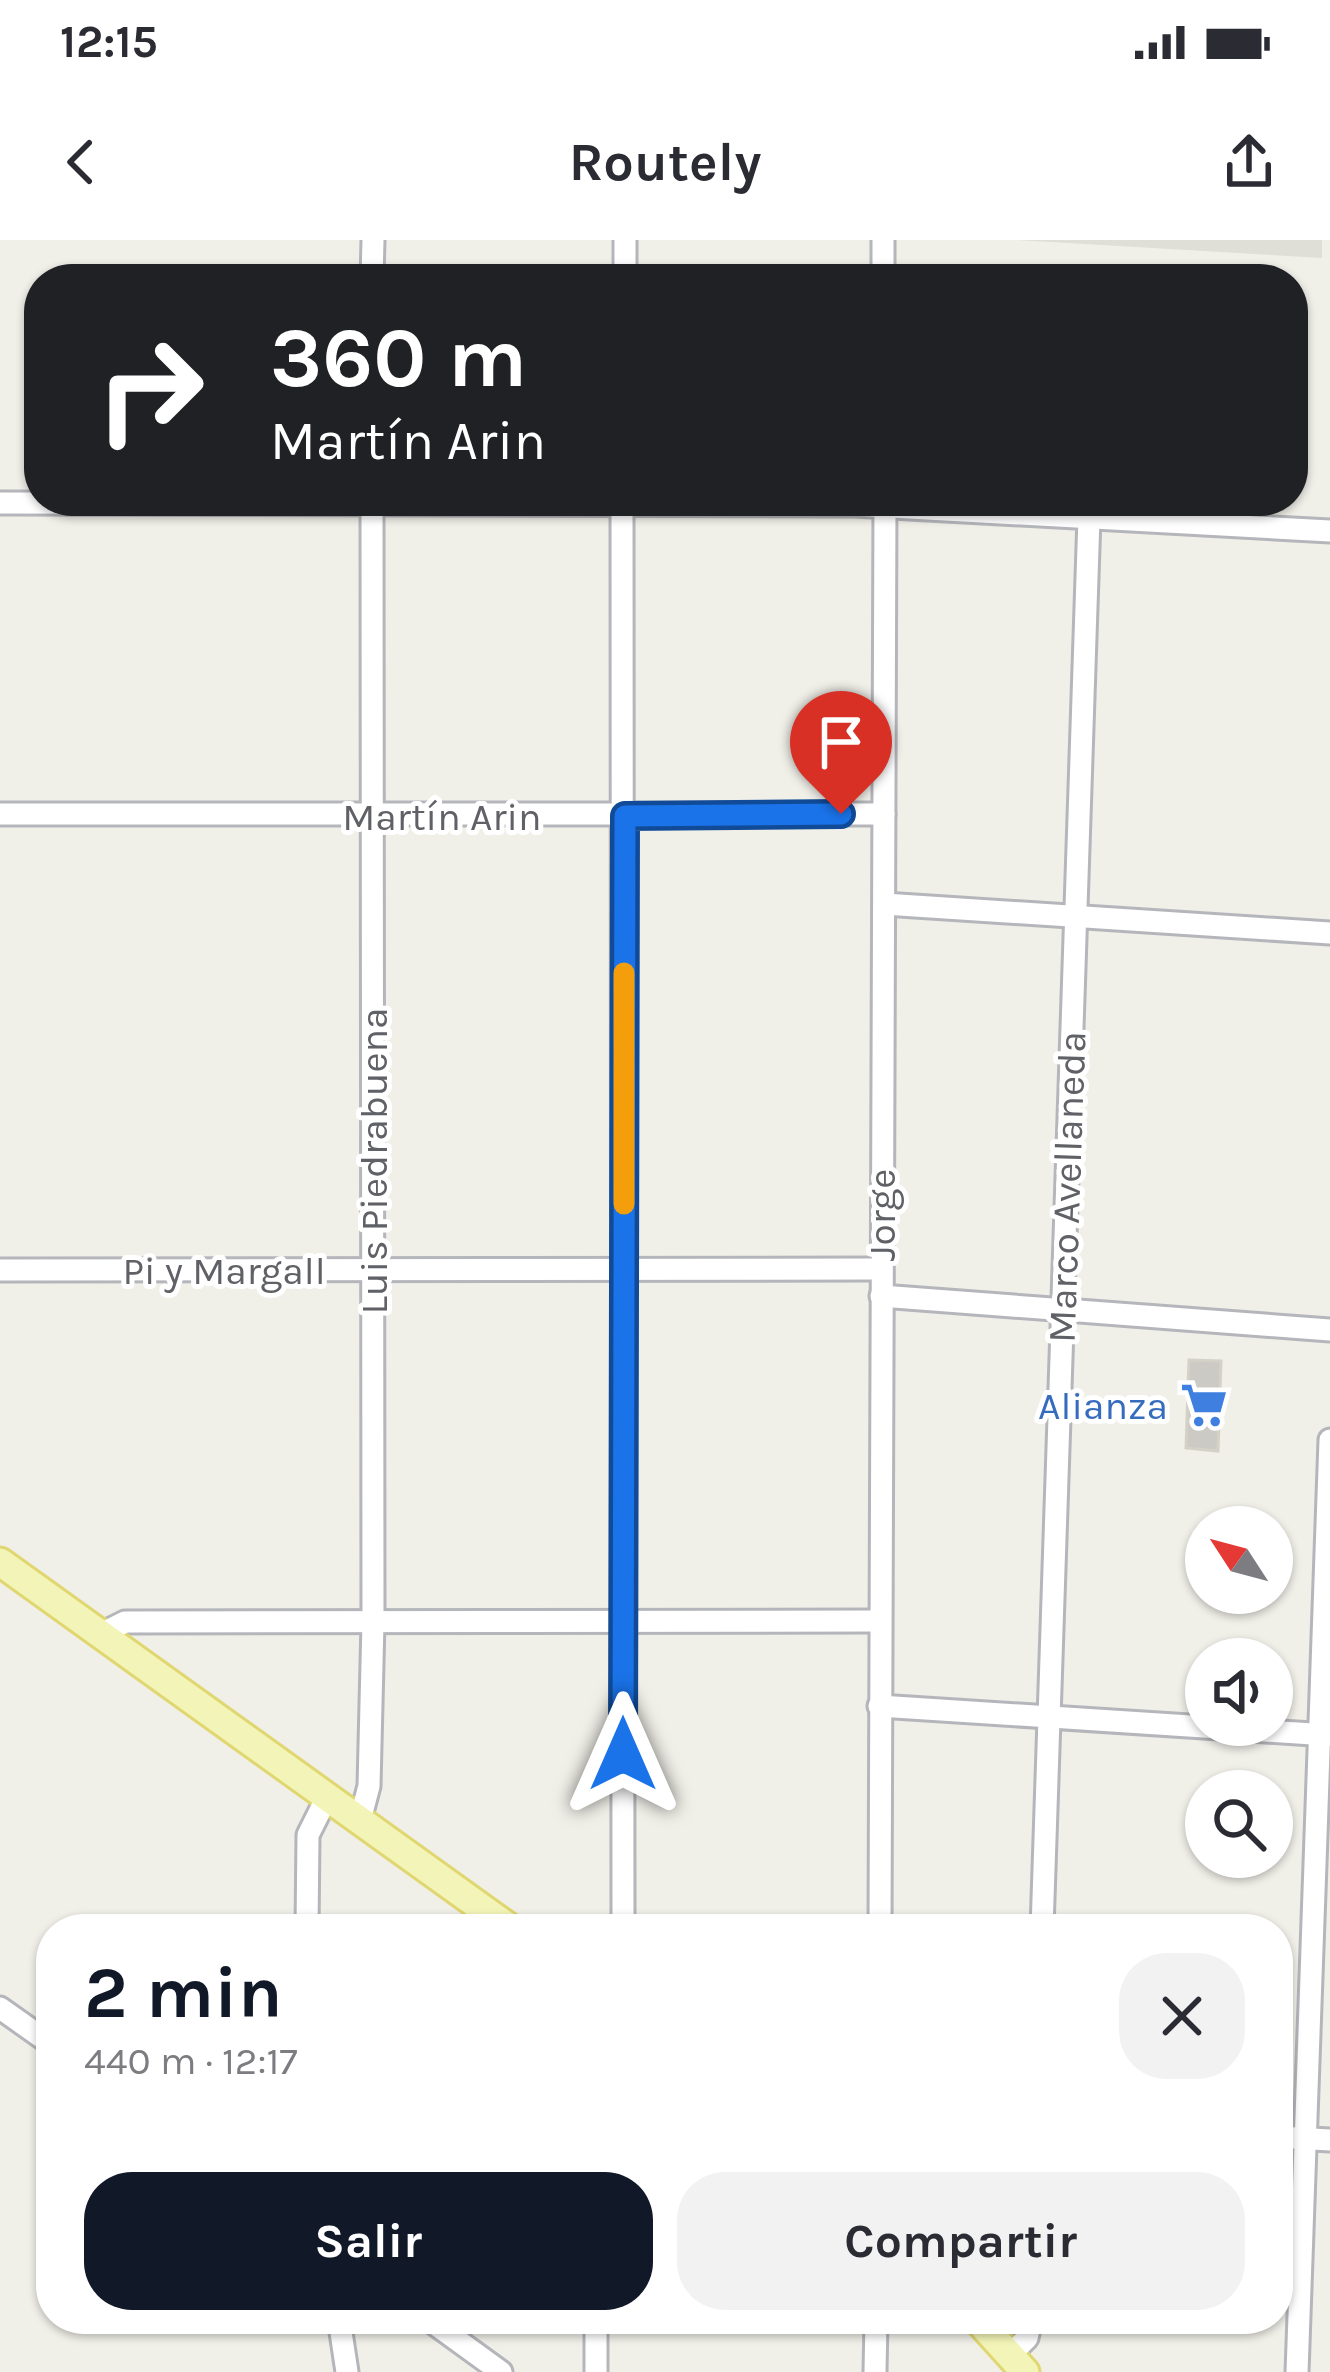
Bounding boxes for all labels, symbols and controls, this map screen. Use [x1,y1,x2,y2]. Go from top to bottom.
text: 12:15 [60,16,158,68]
icon: back [48,129,114,195]
icon: share [1216,129,1282,195]
text: Routely [569,130,761,194]
text: 360 m [270,309,527,407]
icon: right [72,312,228,468]
text: Martín Arin [270,409,546,473]
pin [790,691,892,814]
icon: arrive [808,709,874,775]
street label: Martín Arin [342,794,542,840]
street label: Luis Piedrabuena [351,1008,397,1314]
street label: Marco Avellaneda [1039,1030,1095,1344]
street label: Jorge [859,1169,905,1261]
street label: Pi y Margall [122,1248,326,1294]
supermarket icon: Alianza [1179,1380,1229,1430]
place label: Alianza [1038,1383,1168,1429]
north arrow [1185,1506,1293,1614]
map controls [1185,1506,1293,1878]
button: sound [1185,1638,1293,1746]
position arrow [560,1691,686,1817]
button: search [1185,1770,1293,1878]
text: 2 min [84,1951,283,2035]
button: close [1119,1953,1245,2079]
text: 440 m · 12:17 [84,2038,298,2084]
button: Salir [84,2172,653,2310]
button: Compartir [677,2172,1245,2310]

